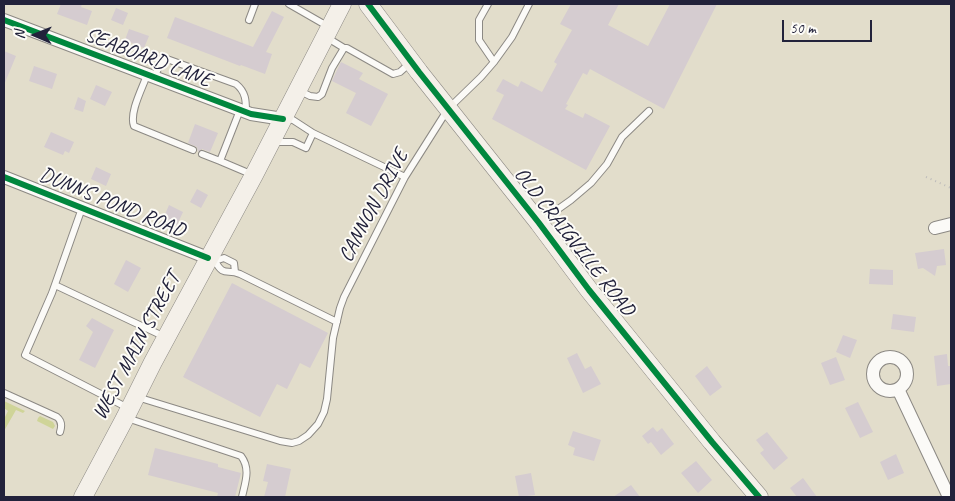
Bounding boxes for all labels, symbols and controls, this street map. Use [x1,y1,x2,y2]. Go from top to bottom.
north arrow [10,10,60,60]
scale bar [785,10,875,42]
text: 50 m [790,19,816,38]
street label: SEABOARD LANE [81,22,215,94]
text: N [11,30,28,39]
street label: CANNON DRIVE [334,145,414,267]
street label: DUNNS POND ROAD [36,162,188,244]
street label: OLD CRAIGVILLE ROAD [508,163,640,321]
street label: WEST MAIN STREET [88,268,186,424]

